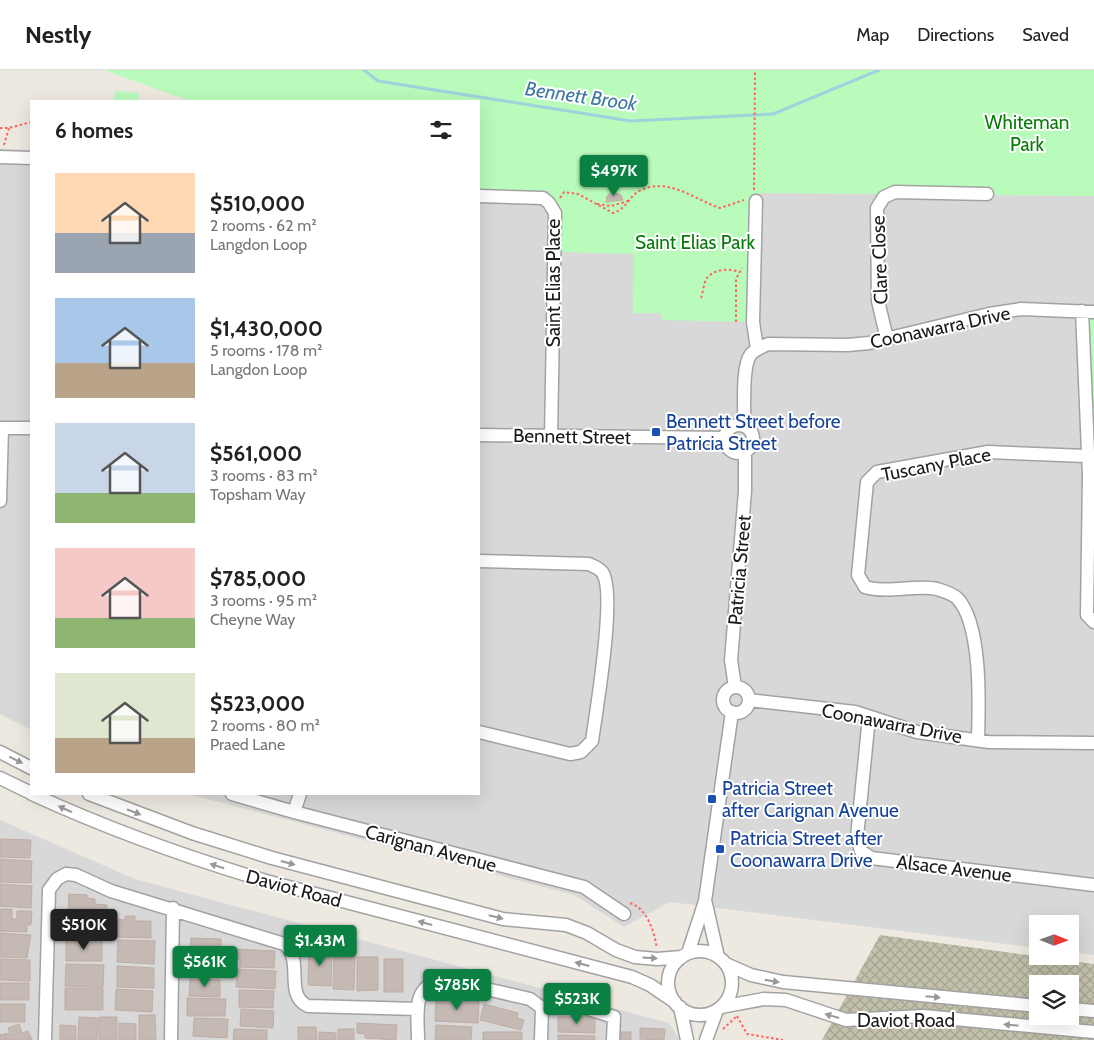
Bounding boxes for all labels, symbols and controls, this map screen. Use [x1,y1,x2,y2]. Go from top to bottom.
text: Nestly [25,20,91,49]
text: Map [856,24,889,46]
text: Directions [917,24,994,46]
text: Saved [1022,24,1069,46]
water label: Bennett Brook [524,76,640,116]
park label: Whiteman Park [985,111,1069,156]
icon: filters [427,116,455,144]
text: 6 homes [55,118,133,143]
pin: $497K [579,154,649,197]
text: $497K [591,161,637,180]
text: $510,000 [210,191,305,216]
icon: home [95,193,155,253]
street label: Clare Close [866,215,893,305]
text: 2 rooms · 62 m² [210,216,317,235]
street label: Saint Elias Place [542,219,565,347]
park label: Saint Elias Park [635,231,755,254]
text: Langdon Loop [210,235,307,254]
street label: Coonawarra Drive [868,301,1012,354]
text: $1,430,000 [210,316,323,341]
icon: home [95,318,155,378]
text: 5 rooms · 178 m² [210,341,322,360]
text: Langdon Loop [210,360,307,379]
place label: Bennett Street before Patricia Street [666,410,841,455]
street label: Bennett Street [513,424,632,449]
marker: Bennett Street before Patricia Street [650,426,662,438]
text: $561,000 [210,441,302,466]
icon: home [95,443,155,503]
street label: Tuscany Place [879,443,993,486]
text: 3 rooms · 83 m² [210,466,318,485]
text: Topsham Way [210,485,306,504]
street label: Patricia Street [723,513,756,626]
text: $785,000 [210,566,306,591]
icon: home [95,568,155,628]
text: 3 rooms · 95 m² [210,591,317,610]
text: Cheyne Way [210,610,295,629]
text: $523,000 [210,691,305,716]
icon: home [95,693,155,753]
street label: Coonawarra Drive [820,699,964,748]
text: 2 rooms · 80 m² [210,716,320,735]
text: Praed Lane [210,735,285,754]
one-way arrow [8,756,23,764]
place label: Patricia Street after Carignan Avenue [722,777,899,822]
marker: Patricia Street after Carignan Avenue [706,793,718,805]
one-way arrow [58,804,72,812]
one-way arrow [127,808,142,816]
street label: Carignan Avenue [363,820,499,877]
place label: Patricia Street after Coonawarra Drive [730,827,883,872]
marker: Patricia Street after Coonawarra Drive [714,843,726,855]
street label: Alsace Avenue [895,850,1013,887]
one-way arrow [281,859,296,867]
one-way arrow [210,862,225,869]
street label: Daviot Road [244,865,344,912]
pin: $510K [49,908,119,951]
one-way arrow [488,913,503,921]
text: $510K [61,915,107,934]
north arrow [1029,915,1079,965]
map controls [1029,915,1079,1025]
one-way arrow [417,918,432,926]
pin: $1.43M [279,924,361,967]
text: $1.43M [295,931,345,950]
pin: $561K [170,946,240,988]
text: $561K [184,952,226,971]
one-way arrow [643,955,659,963]
one-way arrow [574,960,589,968]
pin: $785K [422,968,492,1011]
text: $785K [434,975,480,994]
button: layers [1029,975,1079,1025]
one-way arrow [764,977,780,985]
pin: $523K [542,982,612,1025]
text: $523K [555,989,600,1008]
one-way arrow [926,993,942,1001]
street label: Daviot Road [857,1009,955,1032]
one-way arrow [824,1012,839,1020]
one-way arrow [1002,1021,1018,1029]

